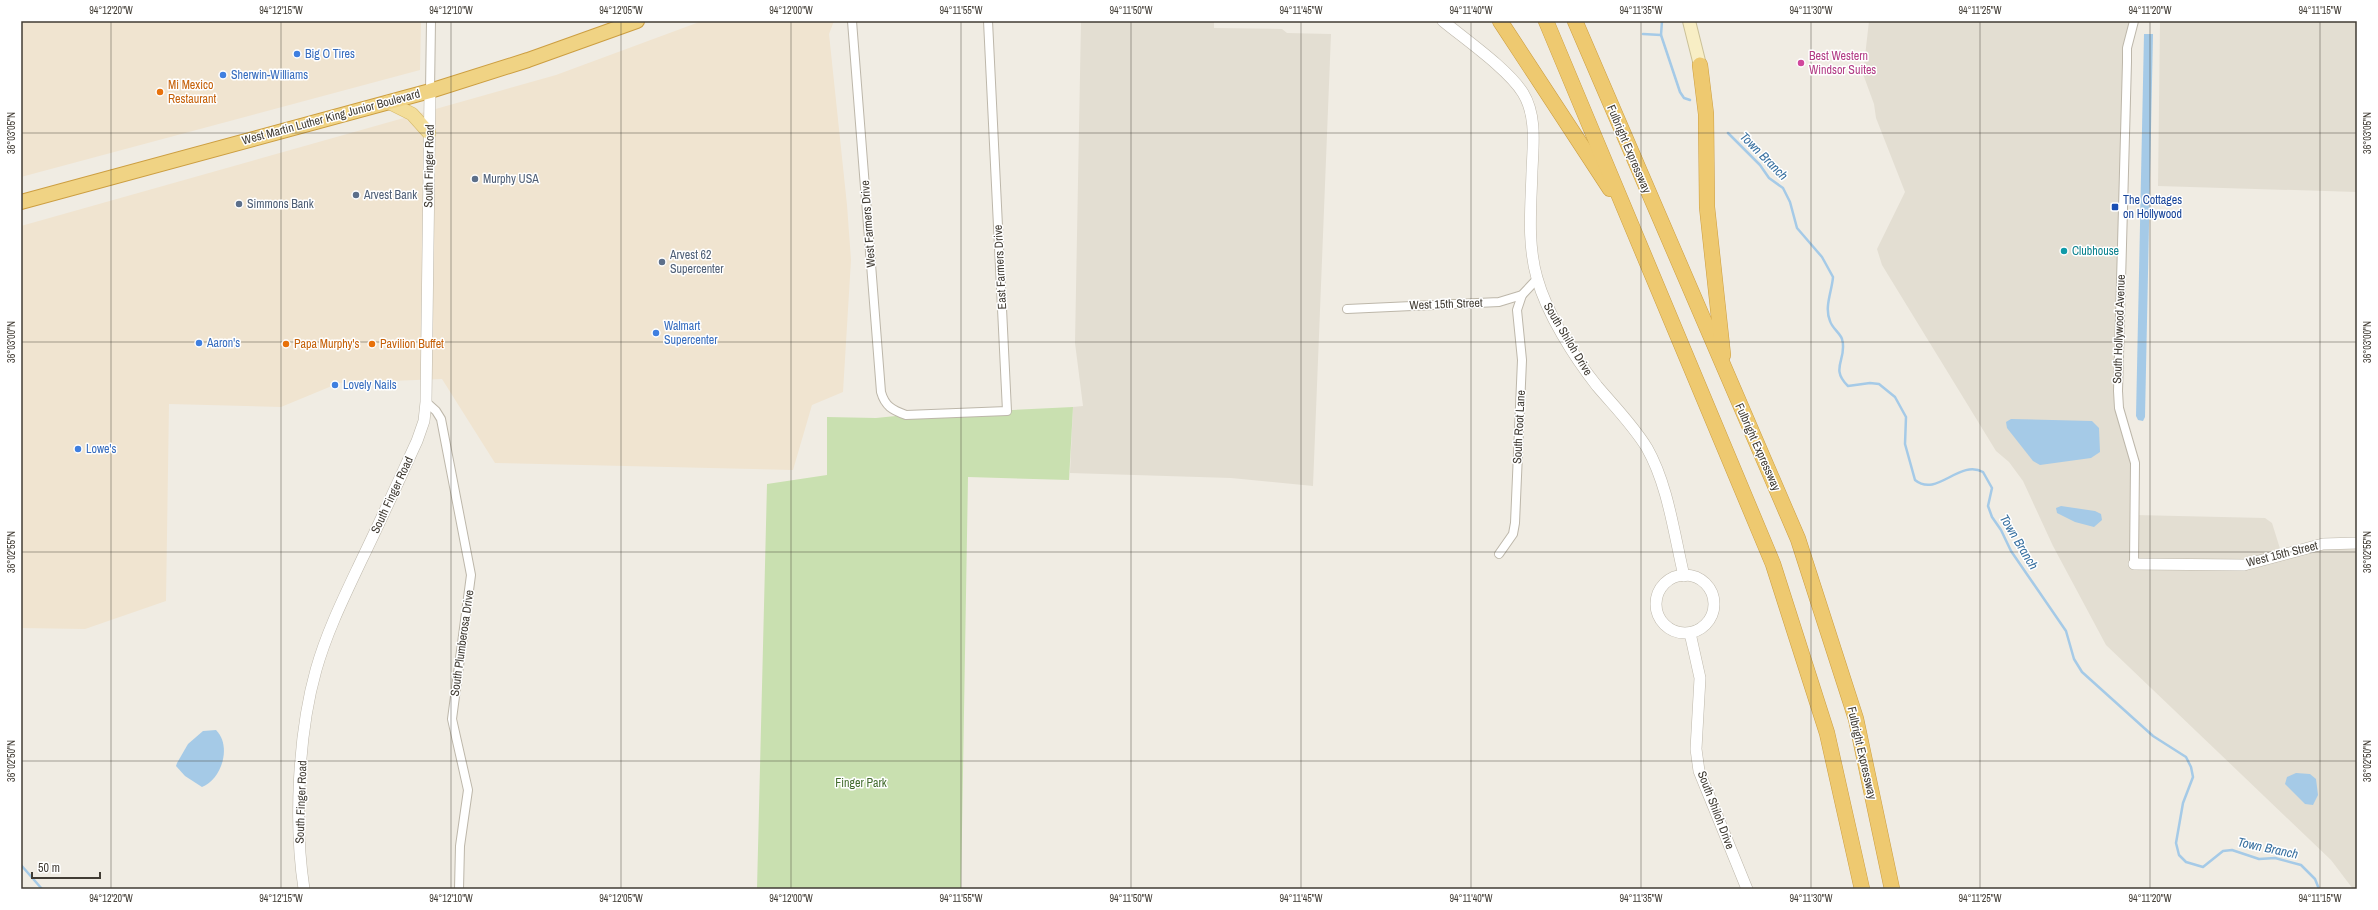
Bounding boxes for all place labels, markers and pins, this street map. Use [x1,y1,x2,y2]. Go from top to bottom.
place label: Big O Tires [305,46,355,62]
place label: Best Western Windsor Suites [1809,48,1876,78]
marker: Big O Tires [292,49,302,59]
marker: Best Western Windsor Suites [1796,58,1806,68]
place label: Sherwin-Williams [231,67,308,83]
marker: Sherwin-Williams [218,70,228,80]
place label: Mi Mexico Restaurant [168,77,216,107]
marker: Mi Mexico Restaurant [155,87,165,97]
place label: Murphy USA [483,171,539,187]
marker: Murphy USA [470,174,480,184]
place label: Arvest Bank [363,187,417,203]
marker: Arvest Bank [351,190,361,200]
place label: The Cottages on Hollywood [2123,192,2182,222]
place label: Simmons Bank [247,196,314,212]
marker: Simmons Bank [234,199,244,209]
marker: The Cottages on Hollywood [2110,202,2120,212]
place label: Clubhouse [2072,243,2119,259]
marker: Clubhouse [2059,246,2069,256]
place label: Arvest 62 Supercenter [669,247,724,277]
marker: Arvest 62 Supercenter [657,257,667,267]
place label: Walmart Supercenter [664,318,718,348]
marker: Walmart Supercenter [651,328,661,338]
place label: Aaron's [206,335,240,351]
place label: Papa Murphy's [294,336,359,352]
place label: Pavilion Buffet [380,336,444,352]
marker: Aaron's [194,338,204,348]
marker: Papa Murphy's [281,339,291,349]
marker: Pavilion Buffet [367,339,377,349]
place label: Lovely Nails [343,377,397,393]
marker: Lovely Nails [330,380,340,390]
place label: Lowe's [86,441,116,457]
marker: Lowe's [73,444,83,454]

